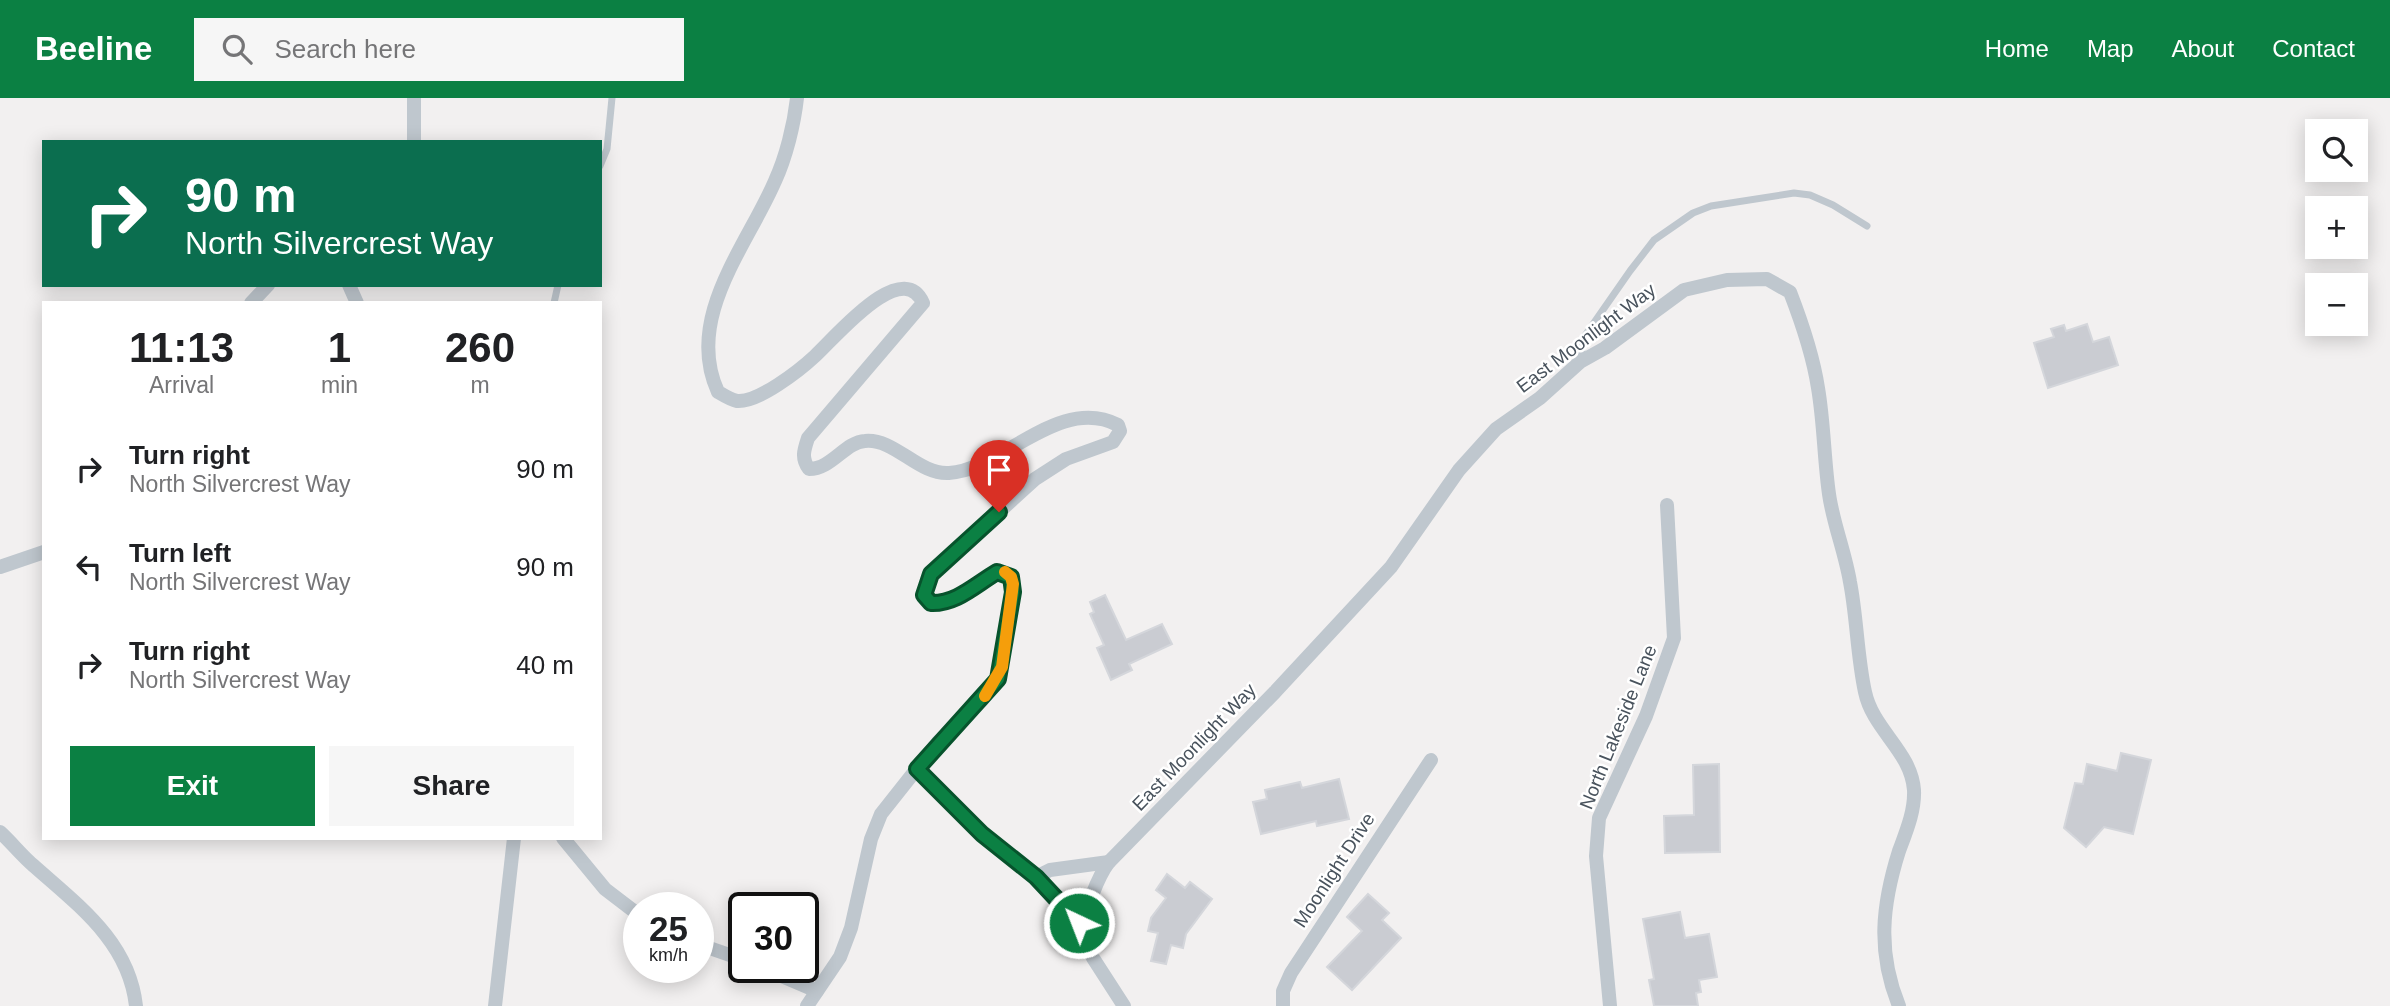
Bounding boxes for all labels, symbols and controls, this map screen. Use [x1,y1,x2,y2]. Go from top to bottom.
search box [194,18,684,81]
text: Beeline [35,30,152,67]
icon: search [218,30,256,68]
text: Search here [274,34,416,64]
text: Home [1985,35,2049,62]
text: Map [2087,35,2134,62]
text: About [2172,35,2234,62]
text: Contact [2272,35,2355,62]
map controls [2305,119,2368,336]
button: search [2305,119,2368,182]
icon: right [70,168,161,259]
text: 90 m [185,168,297,222]
button: + [2305,196,2368,259]
text: North Silvercrest Way [185,225,493,261]
button: − [2305,273,2368,336]
street label: East Moonlight Way [1512,279,1660,397]
text: 11:13 [129,324,234,371]
text: 1 [328,324,351,371]
text: 260 [445,324,515,371]
text: Arrival [149,372,214,398]
text: min [321,372,358,398]
text: m [470,372,490,398]
text: Turn right [129,440,250,470]
pin [969,440,1029,512]
icon: right [70,450,108,488]
icon: arrive [980,451,1018,489]
text: 90 m [516,454,574,484]
text: North Silvercrest Way [129,471,351,497]
text: Turn left [129,538,231,568]
icon: left [70,548,108,586]
text: 90 m [516,552,574,582]
text: North Silvercrest Way [129,569,351,595]
text: Turn right [129,636,250,666]
street label: North Lakeside Lane [1575,642,1661,812]
icon: right [70,646,108,684]
text: 40 m [516,650,574,680]
text: North Silvercrest Way [129,667,351,693]
street label: East Moonlight Way [1128,679,1260,815]
button: Exit [70,746,315,826]
button: Share [329,746,574,826]
street label: Moonlight Drive [1289,809,1379,931]
position arrow [1042,886,1116,960]
speed limit sign: 30 [728,892,819,983]
text: 25 [649,909,688,948]
text: km/h [649,945,688,965]

